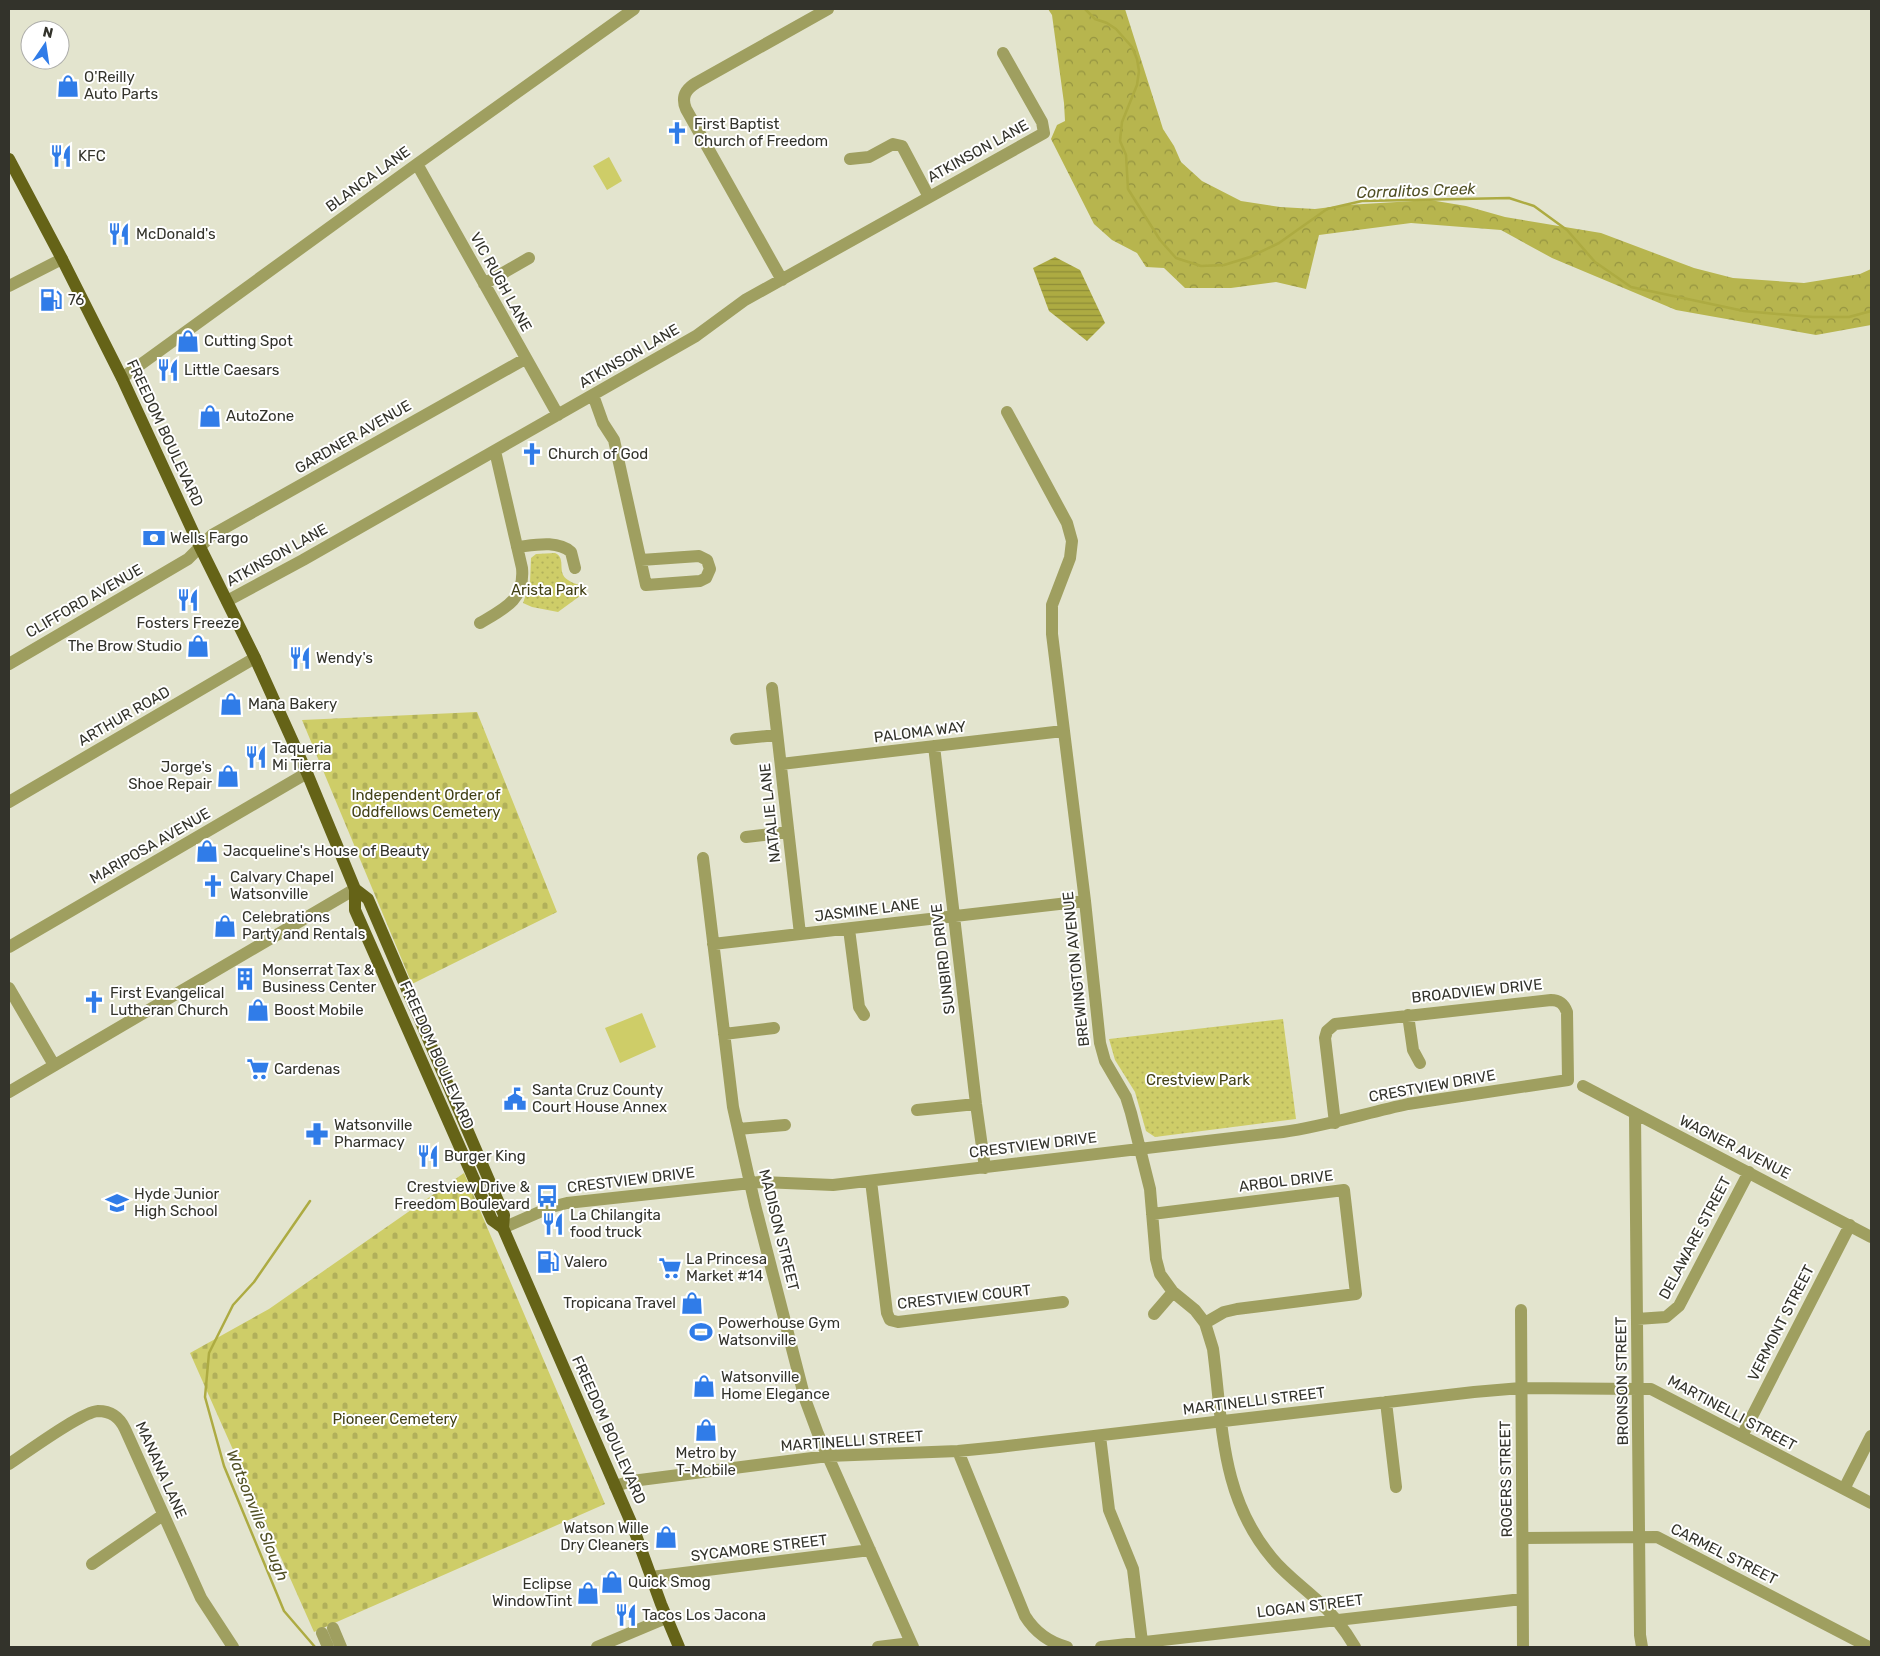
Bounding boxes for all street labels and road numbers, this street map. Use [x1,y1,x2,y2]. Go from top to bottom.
street label: ATKINSON LANE [924,116,1032,186]
street label: BLANCA LANE [322,142,414,216]
street label: VIC RUGH LANE [466,229,536,335]
street label: ATKINSON LANE [576,320,682,392]
street label: FREEDOM BOULEVARD [123,357,207,509]
street label: GARDNER AVENUE [292,396,414,478]
street label: ATKINSON LANE [223,520,331,590]
street label: CLIFFORD AVENUE [22,560,146,642]
street label: ARTHUR ROAD [75,682,173,750]
street label: PALOMA WAY [873,717,967,747]
street label: NATALIE LANE [756,762,784,864]
street label: MARIPOSA AVENUE [87,804,213,888]
street label: BREWINGTON AVENUE [1059,890,1093,1048]
street label: JASMINE LANE [813,895,921,925]
street label: SUNBIRD DRIVE [927,903,959,1015]
street label: BROADVIEW DRIVE [1411,975,1543,1007]
street label: FREEDOM BOULEVARD [396,978,478,1132]
street label: CRESTVIEW DRIVE [1367,1066,1497,1106]
street label: WAGNER AVENUE [1676,1111,1794,1183]
street label: CRESTVIEW DRIVE [968,1128,1098,1162]
street label: CRESTVIEW DRIVE [566,1163,696,1197]
street label: ARBOL DRIVE [1238,1166,1334,1196]
street label: MADISON STREET [755,1167,803,1293]
street label: DELAWARE STREET [1655,1173,1735,1302]
street label: VERMONT STREET [1744,1262,1818,1384]
street label: CRESTVIEW COURT [896,1281,1032,1313]
street label: BRONSON STREET [1612,1316,1632,1445]
street label: FREEDOM BOULEVARD [568,1353,650,1507]
street label: MARTINELLI STREET [1665,1371,1800,1455]
street label: MARTINELLI STREET [1182,1383,1326,1419]
street label: MANANA LANE [132,1419,190,1521]
street label: ROGERS STREET [1496,1420,1516,1537]
street label: MARTINELLI STREET [780,1427,924,1455]
street label: CARMEL STREET [1668,1519,1781,1589]
street label: SYCAMORE STREET [690,1531,829,1565]
street label: LOGAN STREET [1256,1590,1365,1621]

